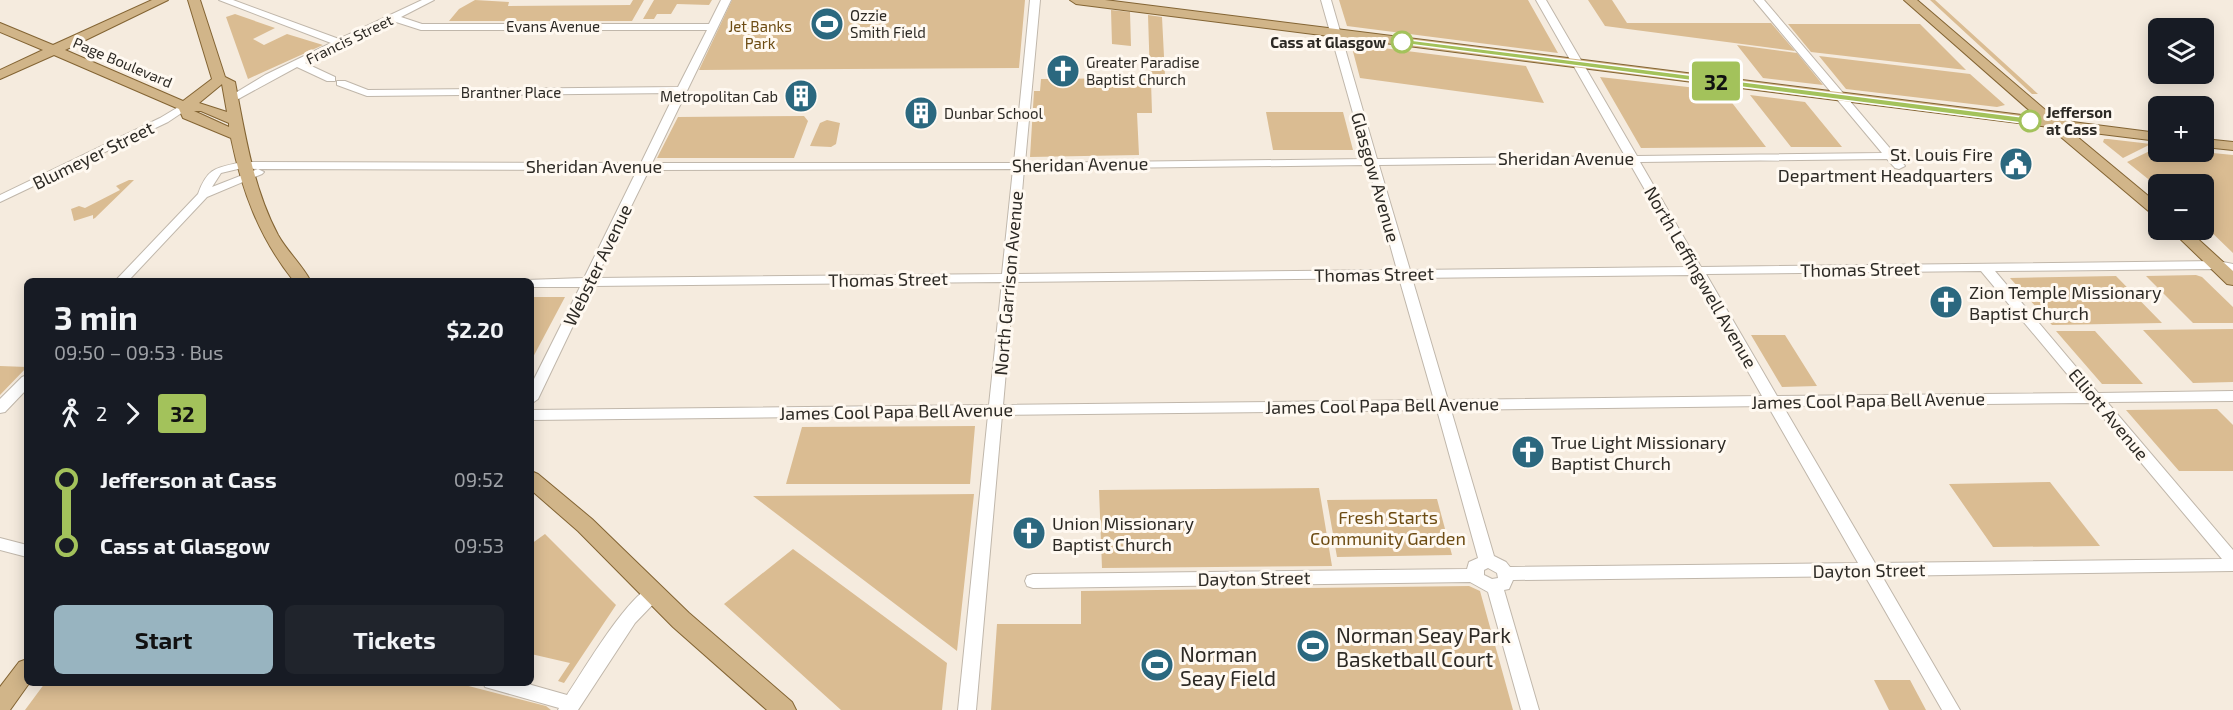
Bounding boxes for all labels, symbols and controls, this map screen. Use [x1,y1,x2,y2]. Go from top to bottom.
sports icon: Ozzie Smith Field [809,6,845,42]
place label: Ozzie Smith Field [850,6,926,41]
street label: Francis Street [303,10,396,68]
street label: Evans Avenue [506,17,600,35]
park label: Jet Banks Park [728,17,792,52]
map controls [2148,18,2214,240]
button: layers [2148,18,2214,84]
marker: Cass at Glasgow [1391,31,1413,53]
street label: Page Boulevard [71,33,175,91]
place label: Cass at Glasgow [1270,33,1386,51]
church icon: Greater Paradise Baptist Church [1045,53,1081,89]
place label: Greater Paradise Baptist Church [1086,53,1200,88]
line badge: 32 [1689,62,1743,100]
text: 32 [1704,69,1728,94]
building icon: Metropolitan Cab [783,78,819,114]
street label: Brantner Place [461,83,561,101]
place label: Metropolitan Cab [660,87,778,105]
building icon: Dunbar School [903,95,939,131]
button: + [2148,96,2214,162]
place label: Jefferson at Cass [2046,103,2112,138]
place label: Dunbar School [944,104,1044,122]
street label: Glasgow Avenue [1347,109,1405,245]
marker: Jefferson at Cass [2019,110,2041,132]
street label: Blumeyer Street [29,116,157,194]
place label: St. Louis Fire Department Headquarters [1778,143,1993,186]
public building icon: St. Louis Fire Department Headquarters [1998,146,2034,182]
street label: Sheridan Avenue [1498,147,1634,169]
street label: Sheridan Avenue [1012,152,1148,176]
street label: Sheridan Avenue [526,155,662,177]
button: − [2148,174,2214,240]
street label: North Leffingwell Avenue [1640,182,1762,372]
street label: North Garrison Avenue [989,190,1027,376]
street label: Webster Avenue [558,200,636,330]
street label: Thomas Street [1800,257,1920,281]
street label: Thomas Street [1314,262,1434,286]
street label: Thomas Street [828,267,948,291]
place label: Zion Temple Missionary Baptist Church [1969,281,2162,324]
church icon: Zion Temple Missionary Baptist Church [1928,284,1964,320]
text: 3 min [54,297,138,337]
text: $2.20 [446,316,504,342]
text: 09:50 – 09:53 · Bus [54,340,223,364]
street label: Elliott Avenue [2064,364,2154,464]
street label: James Cool Papa Bell Avenue [1751,387,1985,413]
street label: James Cool Papa Bell Avenue [1265,392,1499,418]
icon: walk [54,397,87,430]
icon: forward [116,397,149,430]
street label: James Cool Papa Bell Avenue [779,398,1013,424]
text: 2 [96,401,107,425]
text: 32 [170,401,194,426]
place label: True Light Missionary Baptist Church [1551,431,1727,474]
church icon: True Light Missionary Baptist Church [1510,434,1546,470]
text: Jefferson at Cass [100,466,277,492]
text: 09:52 [454,467,504,491]
park label: Fresh Starts Community Garden [1310,506,1466,549]
place label: Union Missionary Baptist Church [1052,512,1194,555]
church icon: Union Missionary Baptist Church [1011,515,1047,551]
text: Cass at Glasgow [100,532,270,558]
text: 09:53 [454,533,504,557]
street label: Dayton Street [1812,558,1926,582]
street label: Dayton Street [1197,566,1311,590]
button: Start [54,605,273,674]
button: Tickets [285,605,504,674]
place label: Norman Seay Park Basketball Court [1336,622,1511,671]
sports icon: Norman Seay Park Basketball Court [1295,628,1331,664]
place label: Norman Seay Field [1180,641,1276,690]
sports icon: Norman Seay Field [1139,647,1175,683]

